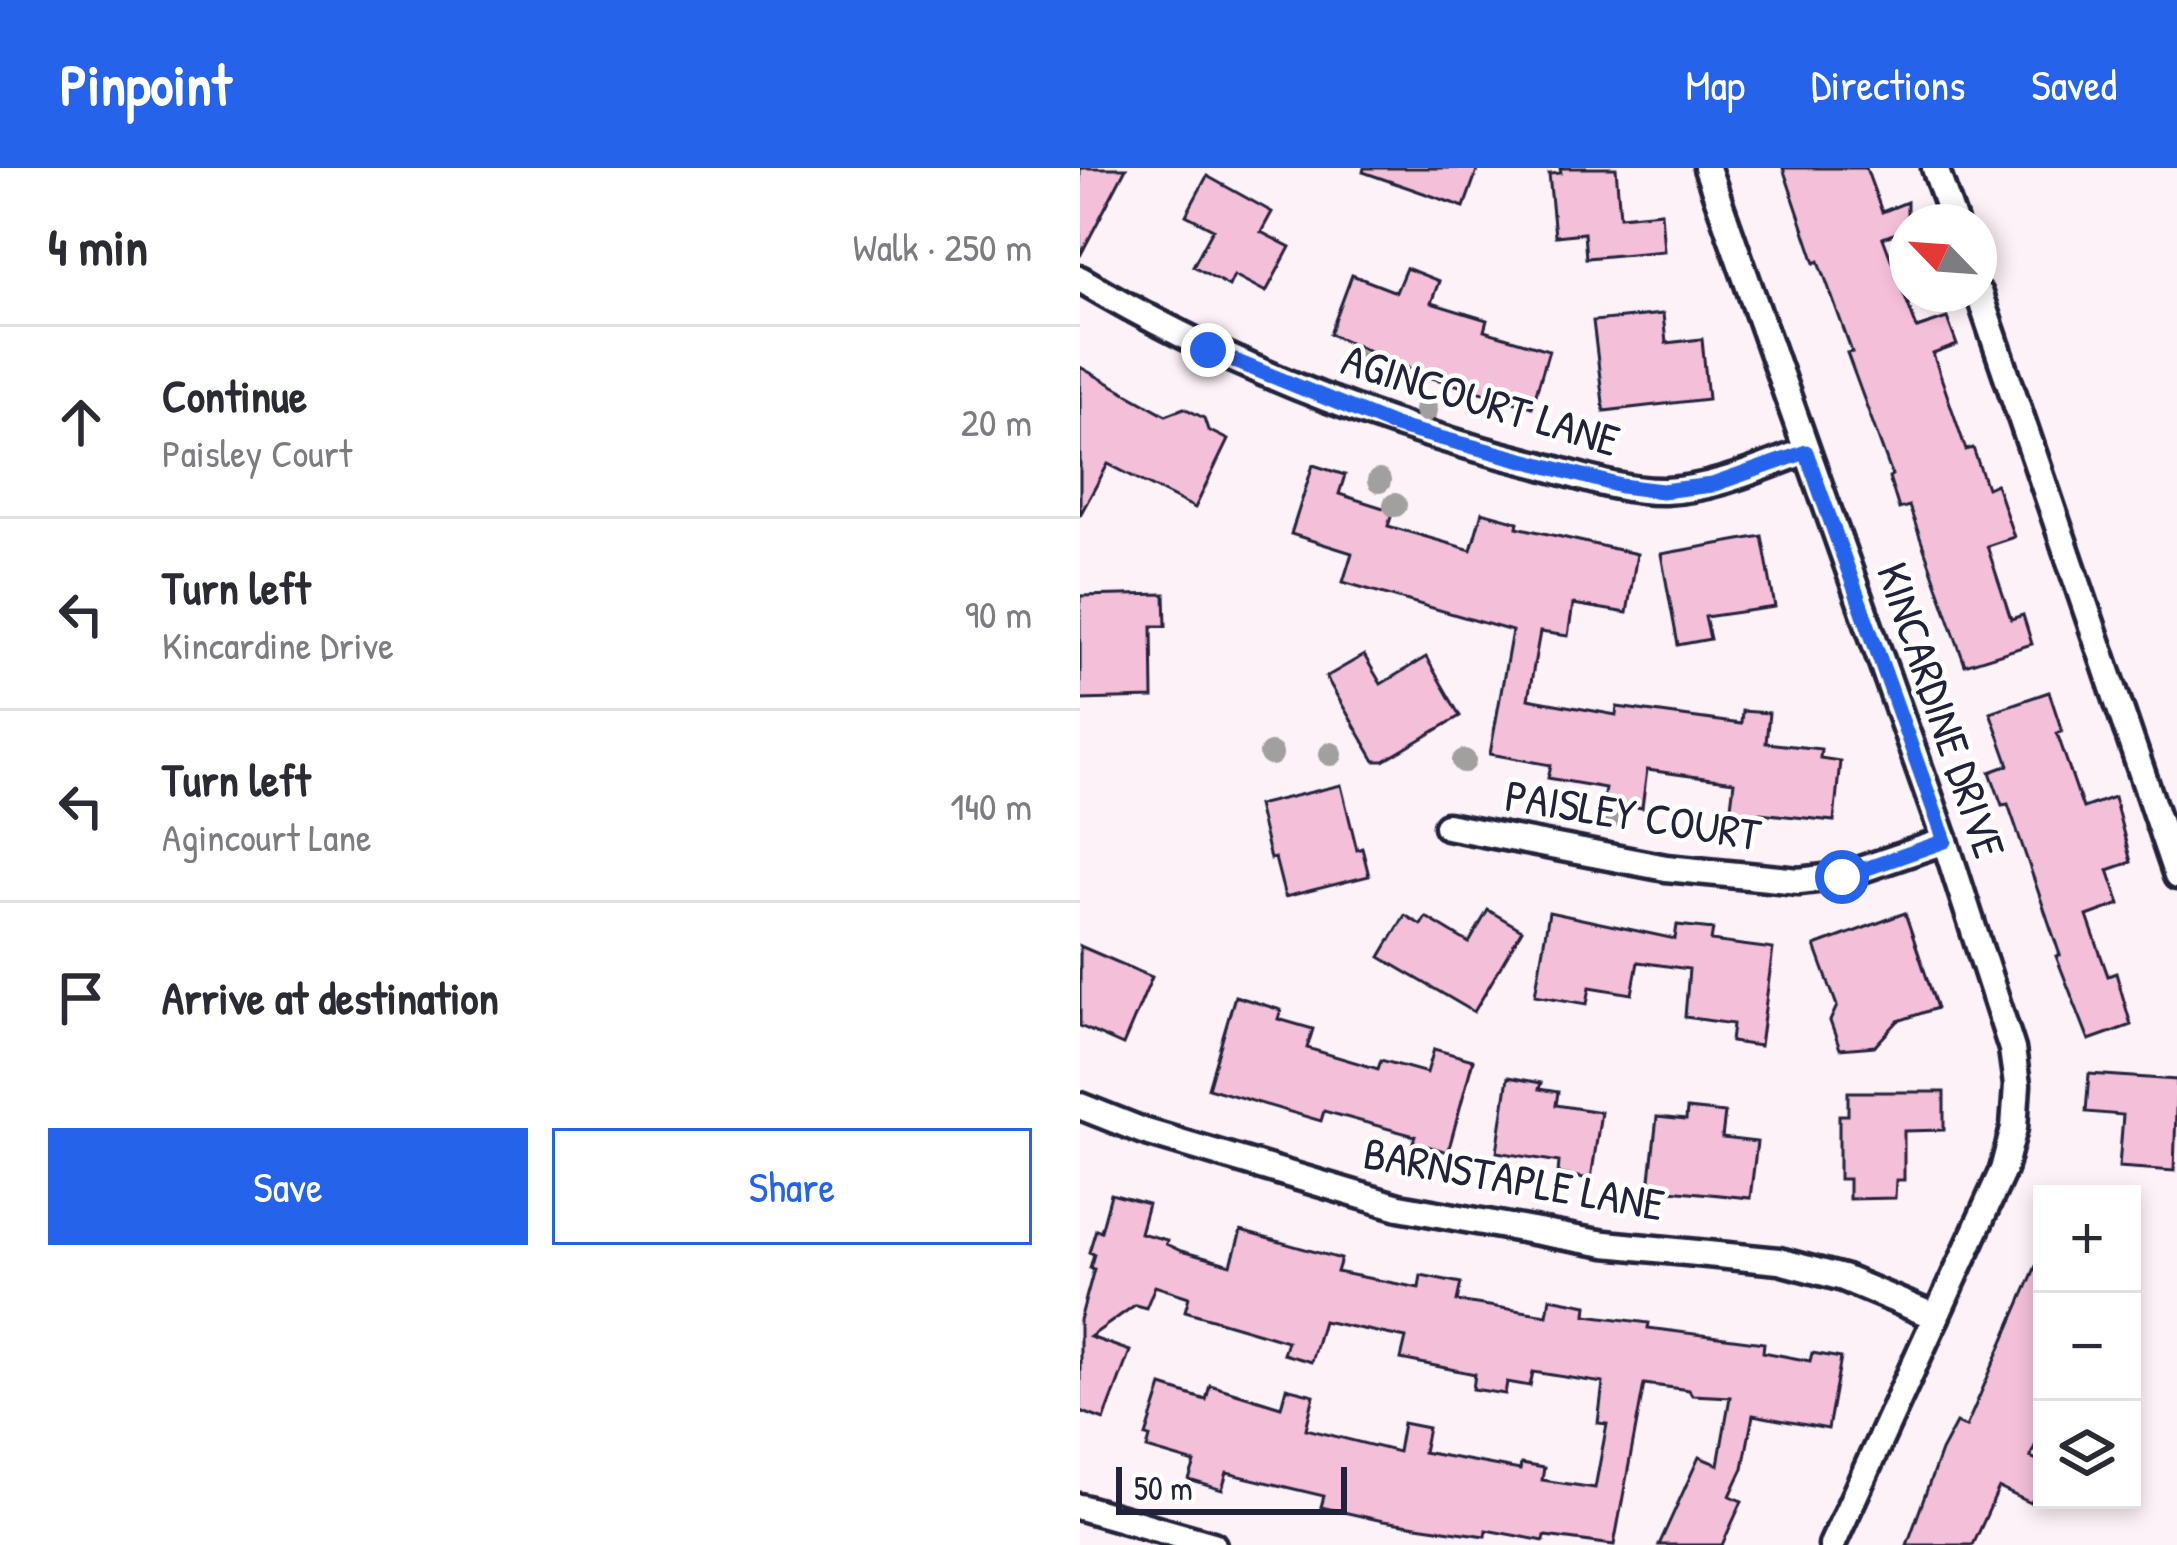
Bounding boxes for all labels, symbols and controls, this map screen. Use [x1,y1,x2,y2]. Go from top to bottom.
text: Pinpoint [60,46,231,123]
text: Map [1685,56,1745,113]
text: Directions [1811,56,1965,113]
text: Saved [2031,56,2117,113]
north arrow [1889,204,1997,312]
text: 4 min [48,212,148,281]
text: Walk · 250 m [853,220,1032,273]
route end [1181,323,1235,377]
street label: AGINCOURT LANE [1335,328,1627,470]
text: Continue [162,365,307,426]
icon: ahead [48,389,114,455]
text: 20 m [961,395,1032,448]
text: Paisley Court [162,426,352,479]
street label: KINCARDINE DRIVE [1863,554,2021,866]
text: Turn left [162,557,311,618]
icon: left [48,581,114,647]
text: 90 m [965,587,1032,640]
text: Kincardine Drive [162,618,394,671]
text: Turn left [162,749,311,810]
street label: PAISLEY COURT [1501,764,1766,864]
icon: left [48,773,114,839]
text: 140 m [950,779,1032,832]
text: Agincourt Lane [162,810,372,863]
route start [1815,850,1869,904]
icon: arrive [48,965,114,1031]
text: Arrive at destination [162,967,499,1028]
street label: BARNSTAPLE LANE [1359,1122,1669,1234]
button: Save [48,1128,528,1245]
button: Share [552,1128,1032,1245]
map controls [2033,1185,2141,1509]
button: + [2033,1185,2141,1293]
button: − [2033,1293,2141,1401]
button: layers [2033,1401,2141,1509]
scale bar [1116,1461,1347,1514]
text: 50 m [1134,1466,1193,1510]

